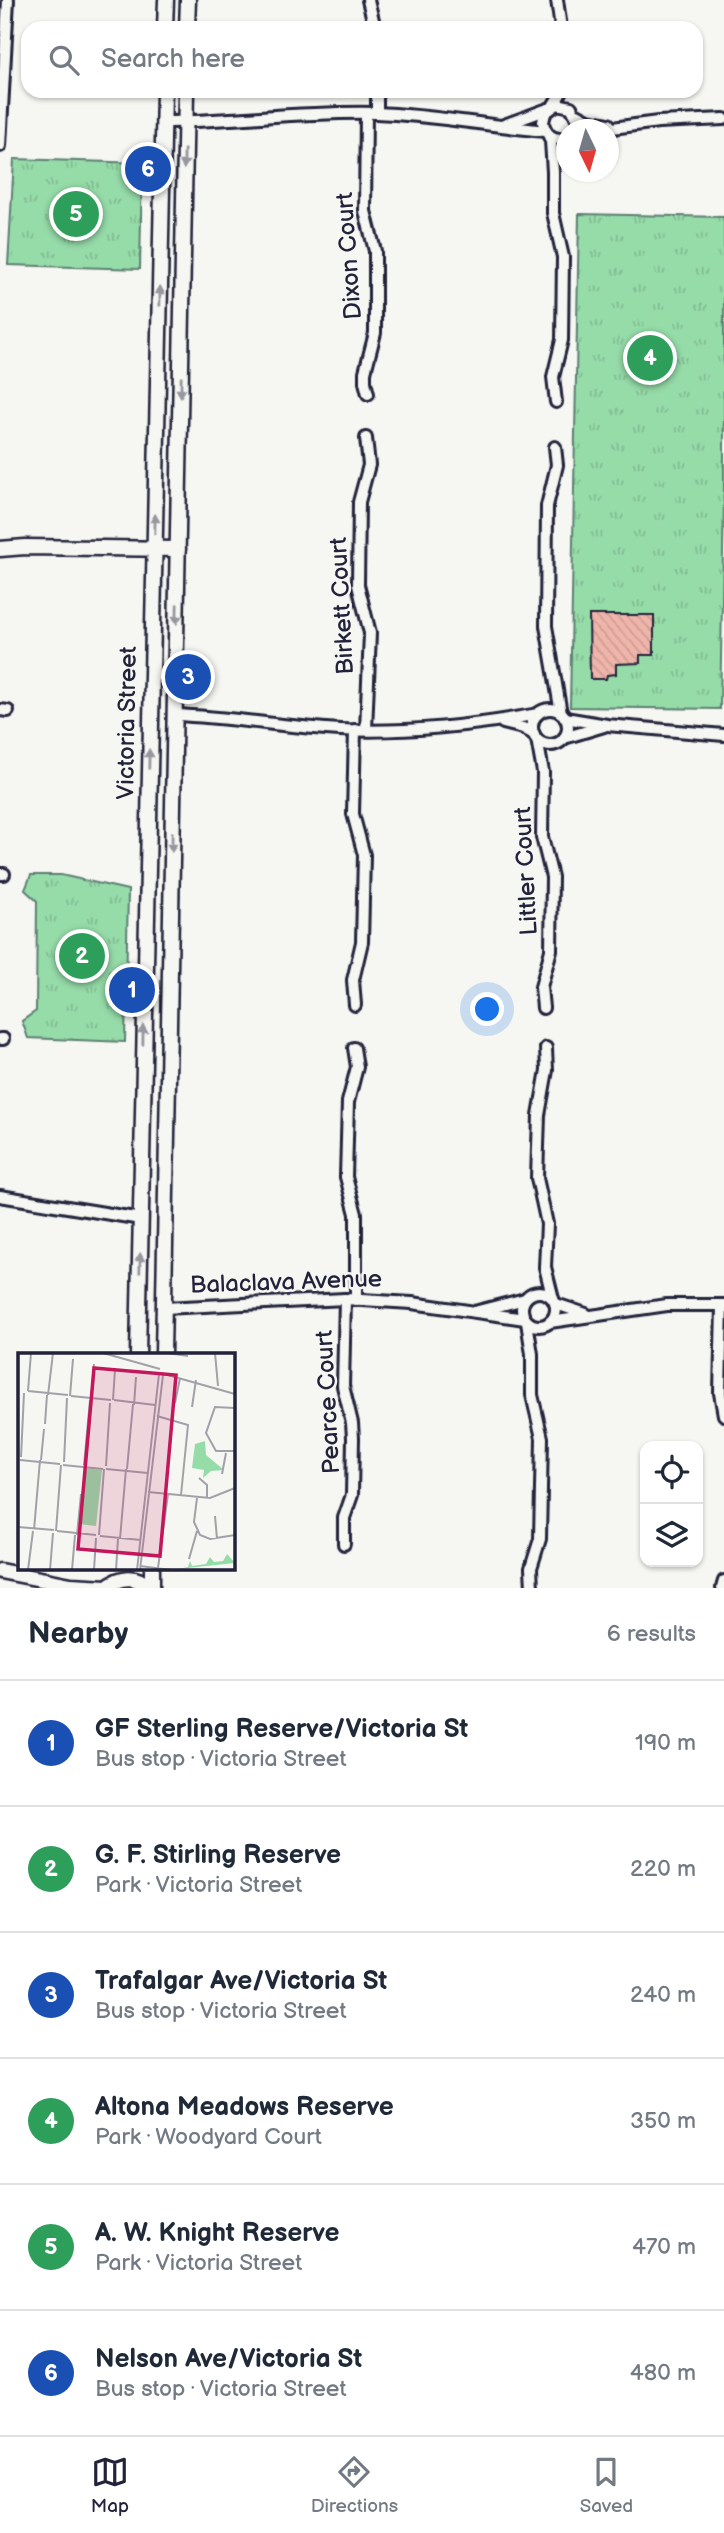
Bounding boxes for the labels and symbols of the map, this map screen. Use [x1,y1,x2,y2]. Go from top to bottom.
north arrow [556,119,619,182]
pin: 6 [125,143,171,195]
one-way arrow [178,148,190,170]
pin: 5 [53,188,99,240]
street label: Dixon Court [330,191,368,321]
one-way arrow [154,285,166,307]
pin: 4 [627,332,673,384]
one-way arrow [175,376,186,398]
one-way arrow [150,512,161,534]
street label: Birkett Court [324,536,360,675]
one-way arrow [171,603,182,625]
street label: Victoria Street [111,645,143,800]
pin: 3 [165,651,211,703]
one-way arrow [143,747,155,769]
street label: Littler Court [508,805,544,936]
one-way arrow [167,831,178,853]
pin: 2 [59,930,105,982]
pin: 1 [109,964,155,1016]
your location [470,992,504,1026]
one-way arrow [137,1024,149,1046]
one-way arrow [134,1251,145,1273]
street label: Balaclava Avenue [189,1264,383,1300]
street label: Pearce Court [310,1329,346,1475]
inset map [18,1353,234,1570]

